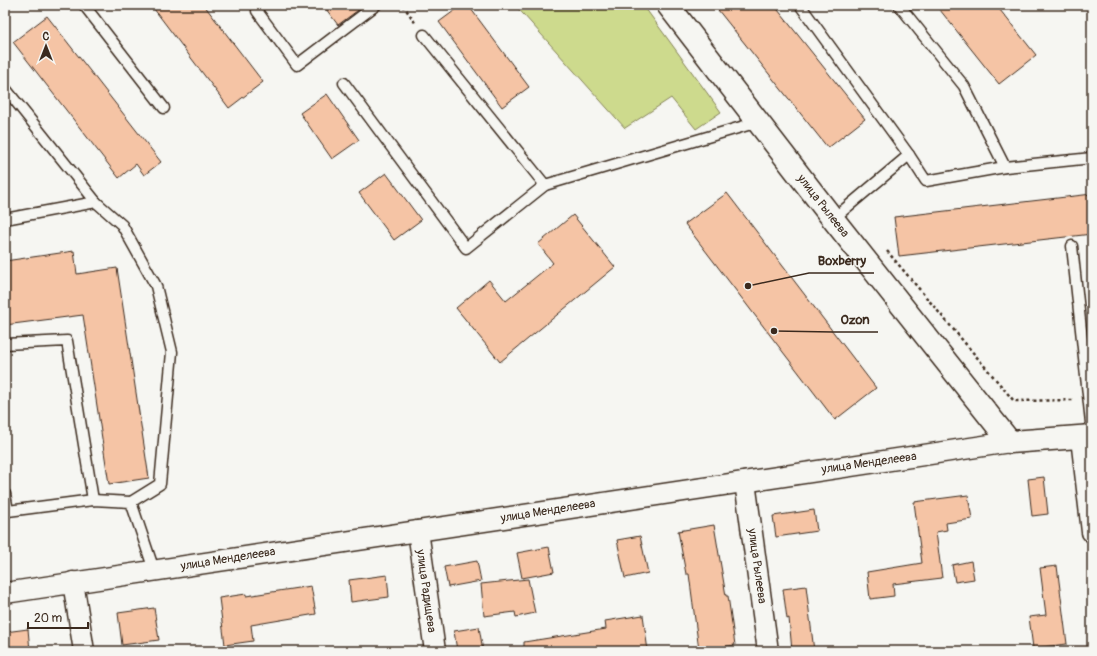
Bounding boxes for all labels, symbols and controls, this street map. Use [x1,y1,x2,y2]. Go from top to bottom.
north arrow [26,26,66,66]
text: С [43,30,50,43]
street label: улица Рылеева [793,171,852,241]
callout: Boxberry [809,248,874,273]
text: Boxberry [818,253,867,269]
callout: Ozon [833,307,878,332]
text: Ozon [840,312,870,328]
street label: улица Менделеева [820,449,918,477]
street label: улица Менделеева [499,496,597,526]
street label: улица Рылеева [744,526,770,605]
street label: улица Менделеева [179,544,277,574]
street label: улица Радищева [413,548,439,634]
scale bar [28,604,88,630]
text: 20 m [34,611,63,626]

